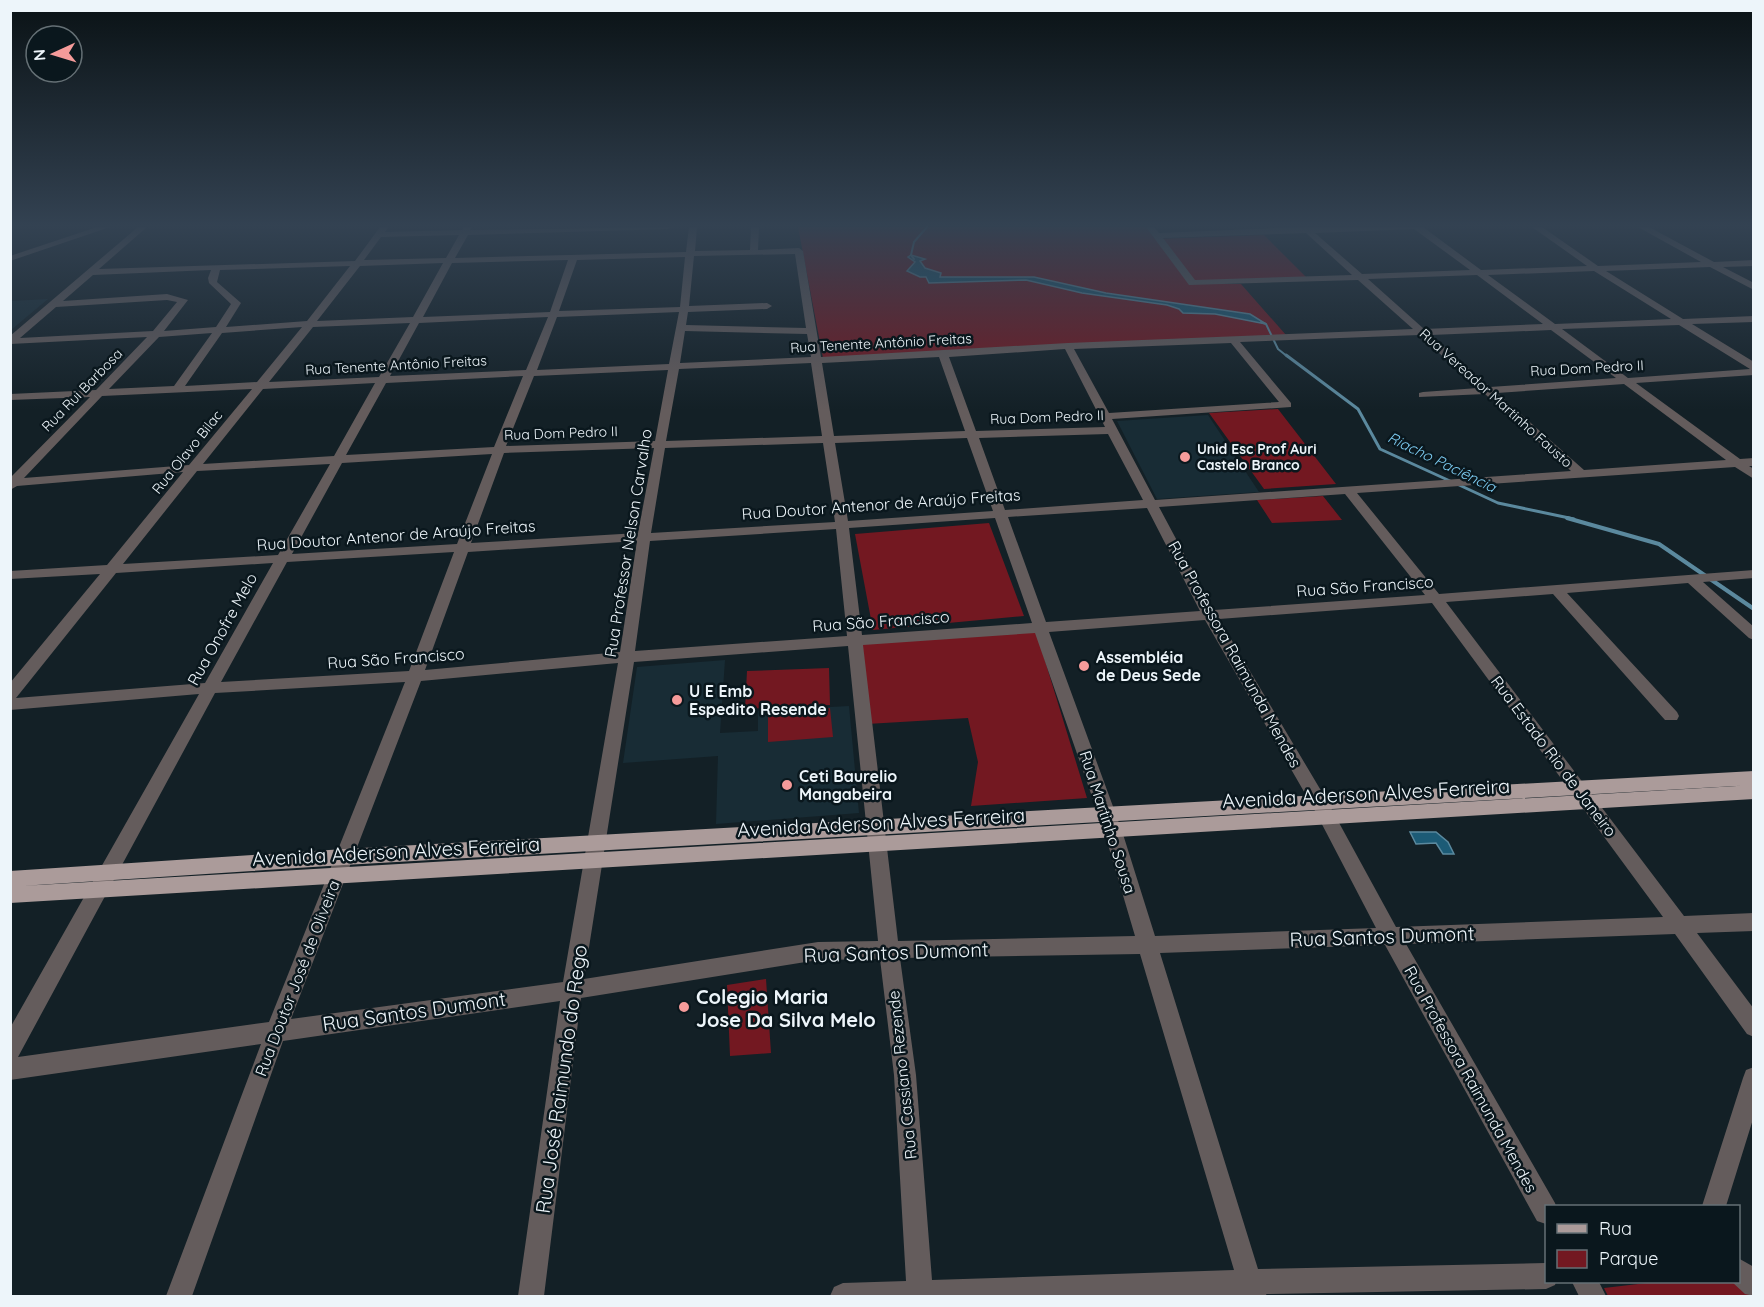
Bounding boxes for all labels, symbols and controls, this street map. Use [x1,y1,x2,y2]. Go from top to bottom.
north arrow [24,24,84,84]
text: N [29,48,49,62]
street label: Rua Vereador Martinho Fausto [1416,325,1576,471]
street label: Rua Tenente Antônio Freitas [790,329,972,357]
street label: Rua Rui Barbosa [38,345,126,435]
street label: Rua Tenente Antônio Freitas [305,351,487,379]
street label: Rua Dom Pedro II [1530,356,1644,380]
street label: Rua Dom Pedro II [990,406,1104,428]
street label: Rua Olavo Bilac [148,407,226,497]
street label: Rua Dom Pedro II [504,422,618,444]
street label: Rua Professor Nelson Carvalho [600,427,656,659]
water label: Riacho Paciência [1385,428,1500,497]
place label: Unid Esc Prof Auri Castelo Branco [1197,440,1317,474]
marker: Unid Esc Prof Auri Castelo Branco [1178,450,1192,464]
street label: Rua Doutor Antenor de Araújo Freitas [741,484,1021,524]
street label: Rua Doutor Antenor de Araújo Freitas [256,515,536,555]
street label: Rua Professora Raimunda Mendes [1164,537,1306,771]
street label: Rua Onofre Melo [183,569,261,689]
street label: Rua São Francisco [1296,571,1434,601]
street label: Rua São Francisco [812,606,950,636]
street label: Rua São Francisco [327,643,465,673]
place label: Assembléia de Deus Sede [1096,647,1201,685]
marker: Assembléia de Deus Sede [1077,659,1091,673]
street label: Rua Estado Rio de Janeiro [1487,672,1621,840]
place label: U E Emb Espedito Resende [689,681,827,719]
marker: U E Emb Espedito Resende [670,693,684,707]
street label: Rua Martinho Sousa [1075,748,1141,896]
place label: Ceti Baurelio Mangabeira [799,766,897,804]
street label: Avenida Aderson Alves Ferreira [1221,773,1511,813]
marker: Ceti Baurelio Mangabeira [780,778,794,792]
street label: Avenida Aderson Alves Ferreira [736,802,1026,842]
street label: Avenida Aderson Alves Ferreira [251,831,541,871]
street label: Rua Doutor José de Oliveira [250,877,344,1079]
street label: Rua Santos Dumont [1289,920,1475,952]
street label: Rua Santos Dumont [803,936,989,968]
street label: Rua José Raimundo do Rego [530,943,592,1215]
street label: Rua Professora Raimunda Mendes [1400,962,1542,1196]
place label: Colegio Maria Jose Da Silva Melo [696,984,876,1032]
street label: Rua Santos Dumont [321,986,508,1036]
street label: Rua Cassiano Rezende [883,990,921,1160]
marker: Colegio Maria Jose Da Silva Melo [677,1000,691,1014]
legend [1545,1205,1740,1283]
text: Rua [1599,1217,1632,1240]
text: Parque [1599,1247,1658,1270]

